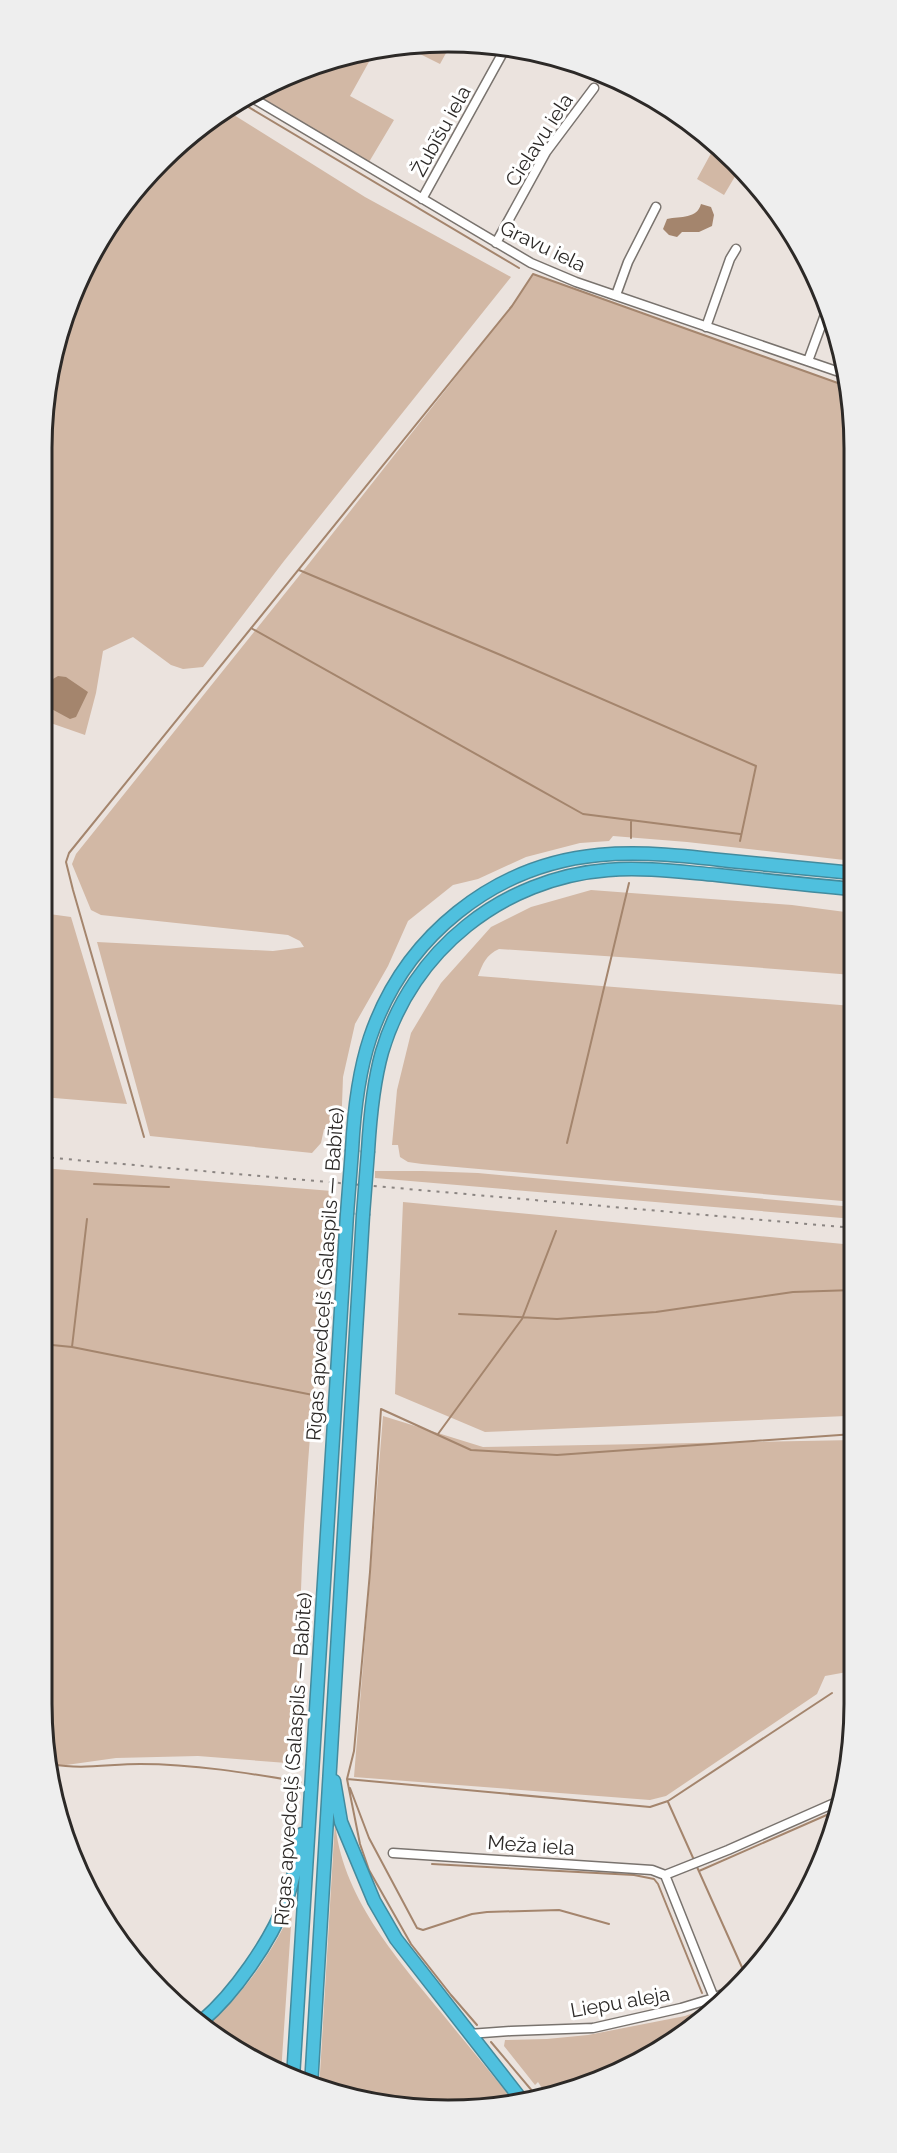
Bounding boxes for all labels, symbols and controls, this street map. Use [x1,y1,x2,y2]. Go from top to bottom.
street label: Žubīšu iela [405,81,476,181]
street label: Cielavu iela [500,89,578,191]
street label: Gravu iela [496,215,590,277]
street label: Rīgas apvedceļš (Salaspils — Babīte) [301,1106,349,1442]
street label: Rīgas apvedceļš (Salaspils — Babīte) [269,1591,317,1927]
street label: Meža iela [487,1830,575,1860]
street label: Liepu aleja [568,1981,672,2023]

